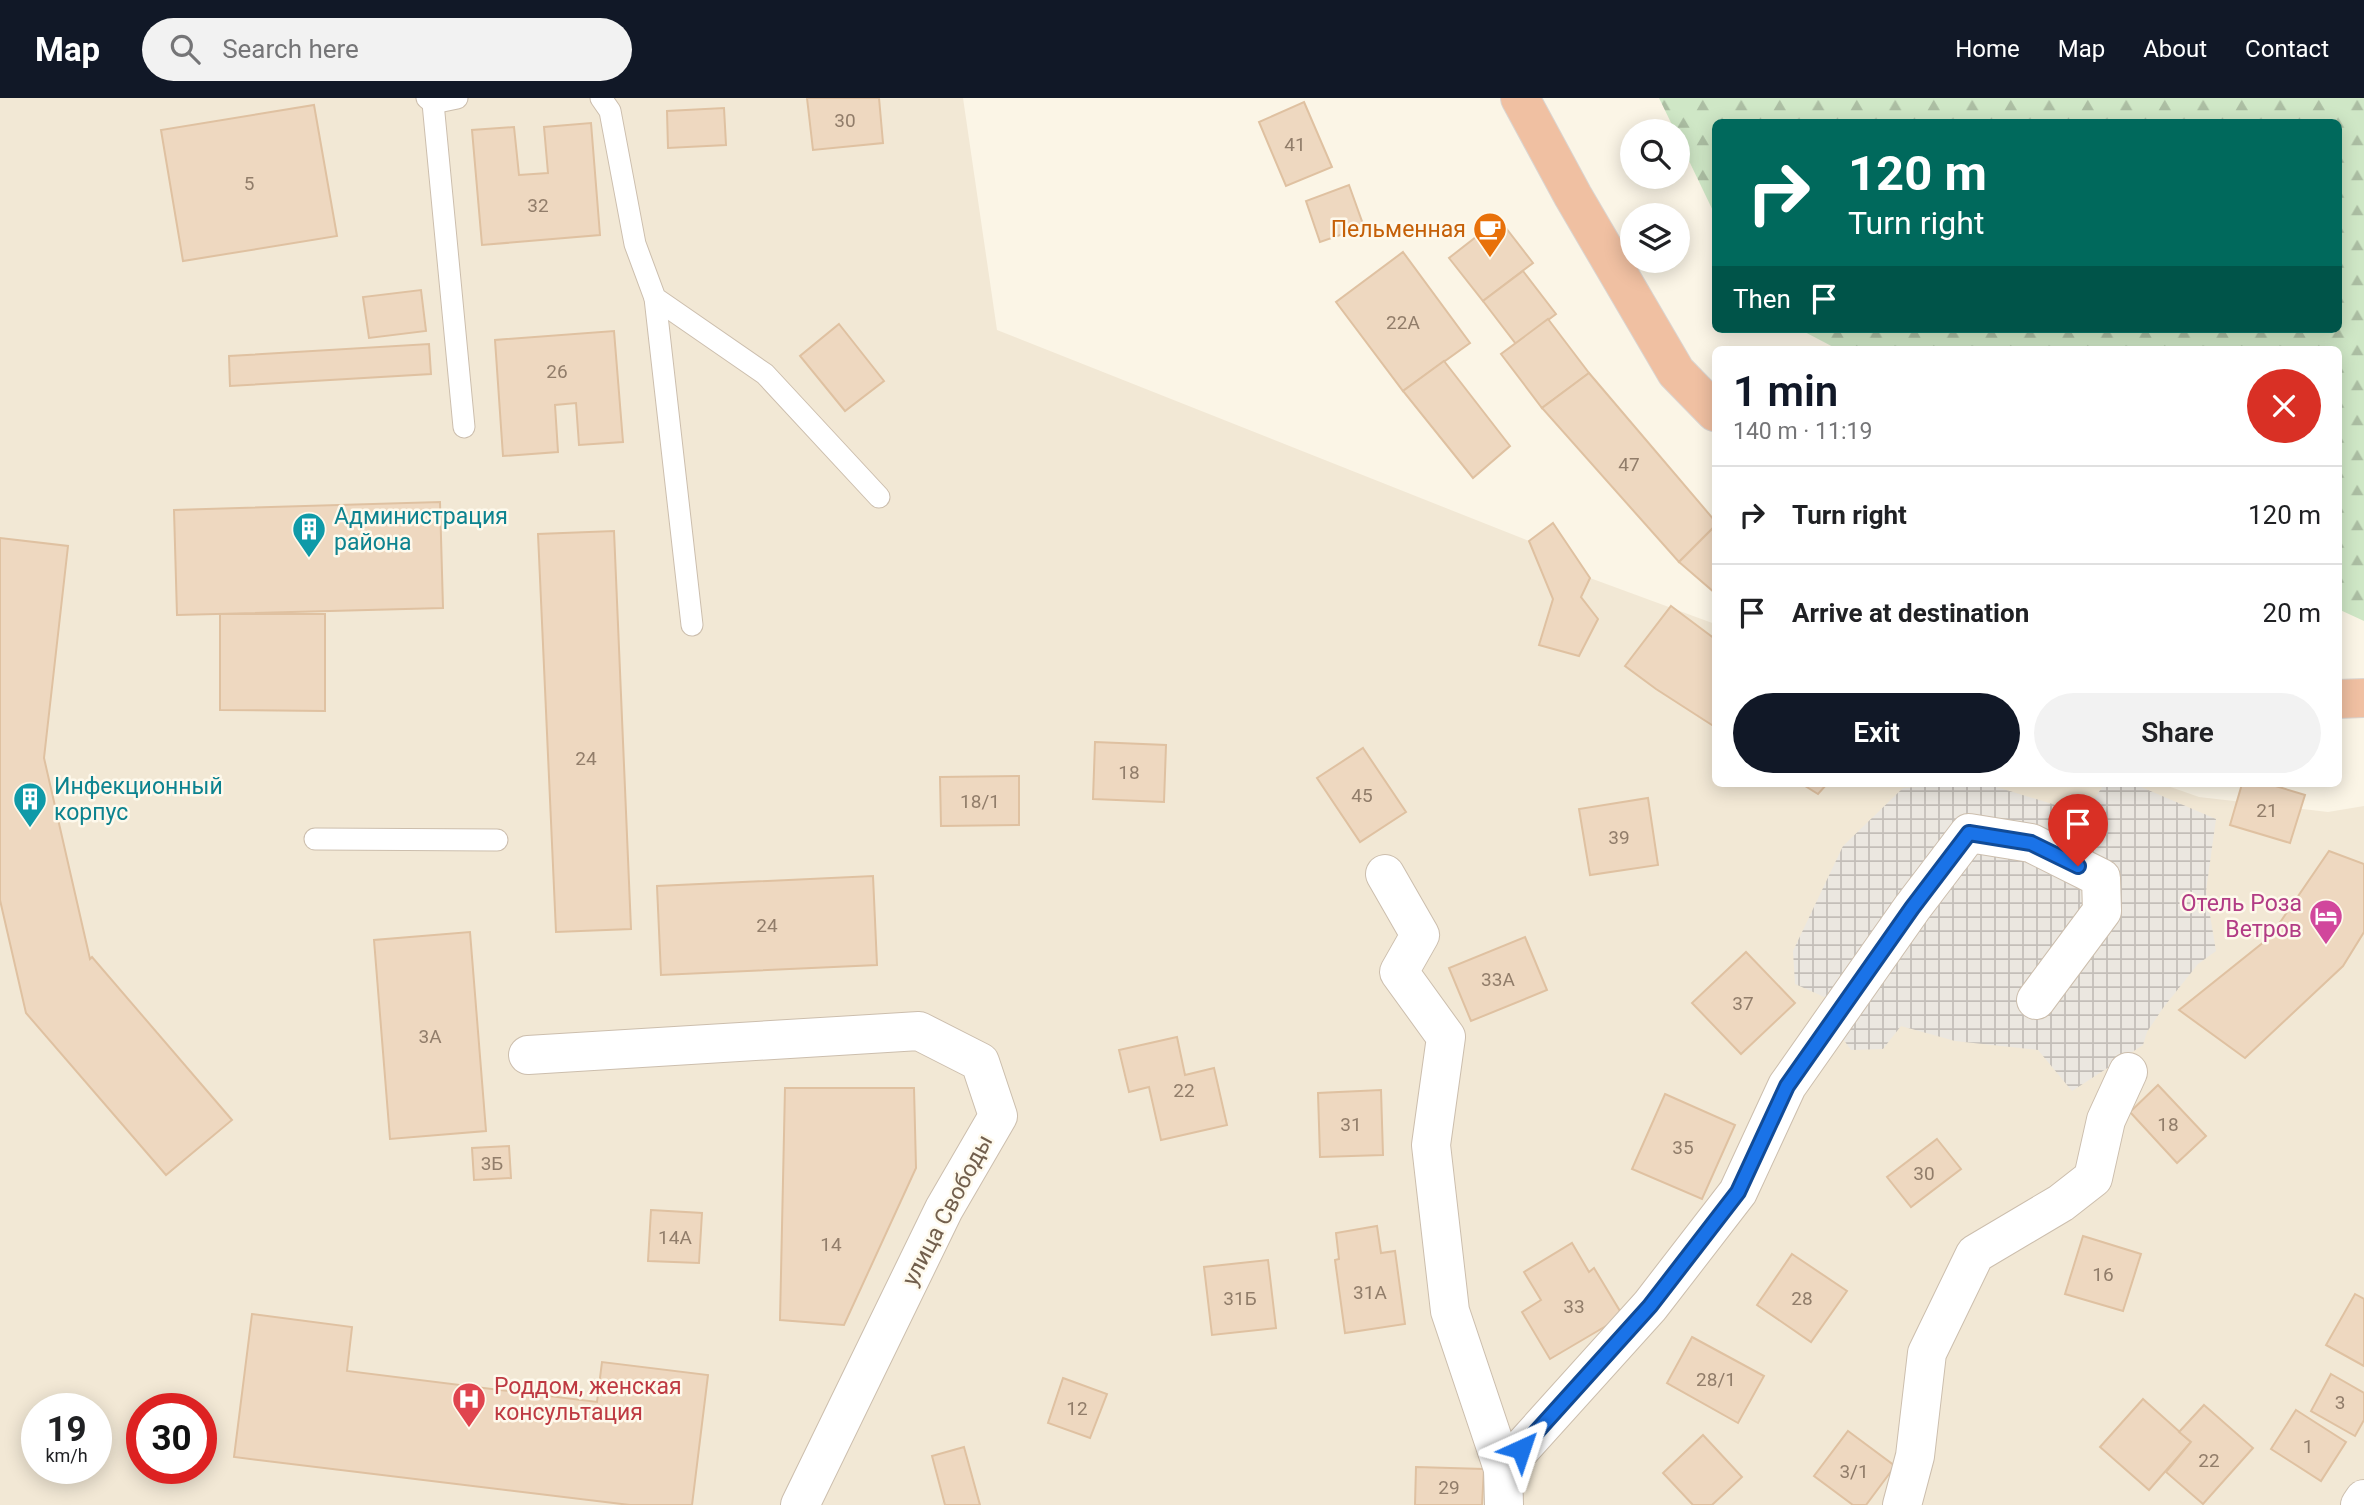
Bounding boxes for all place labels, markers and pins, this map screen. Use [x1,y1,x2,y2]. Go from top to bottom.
cafe icon: Пельменная [1471,210,1509,259]
place label: Пельменная [1331,216,1466,243]
place label: Администрация района [334,503,508,556]
building icon: Администрация района [290,510,328,559]
place label: Инфекционный корпус [54,773,223,826]
building icon: Инфекционный корпус [11,780,49,829]
pin [2048,794,2108,866]
place label: Отель Роза Ветров [2181,890,2302,943]
hotel icon: Отель Роза Ветров [2307,897,2345,946]
place label: Роддом, женская консультация [494,1373,682,1426]
hospital icon: Роддом, женская консультация [450,1380,488,1429]

